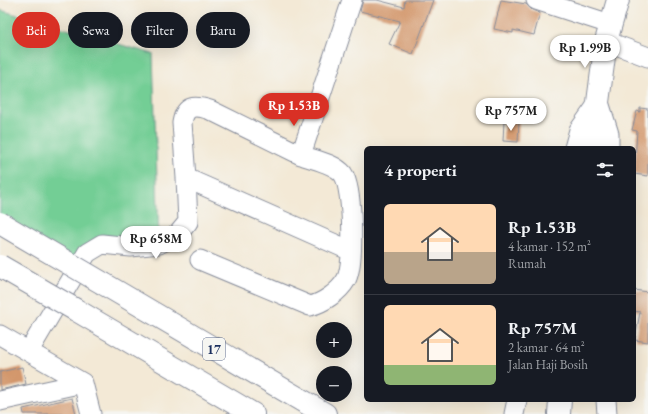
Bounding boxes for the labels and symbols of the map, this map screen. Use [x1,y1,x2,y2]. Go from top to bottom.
pin: Rp 1.99B [544,35,626,69]
pin: Rp 1.53B [253,93,335,127]
pin: Rp 757M [474,98,548,132]
pin: Rp 658M [119,226,193,260]
road number: 17 [203,338,225,360]

